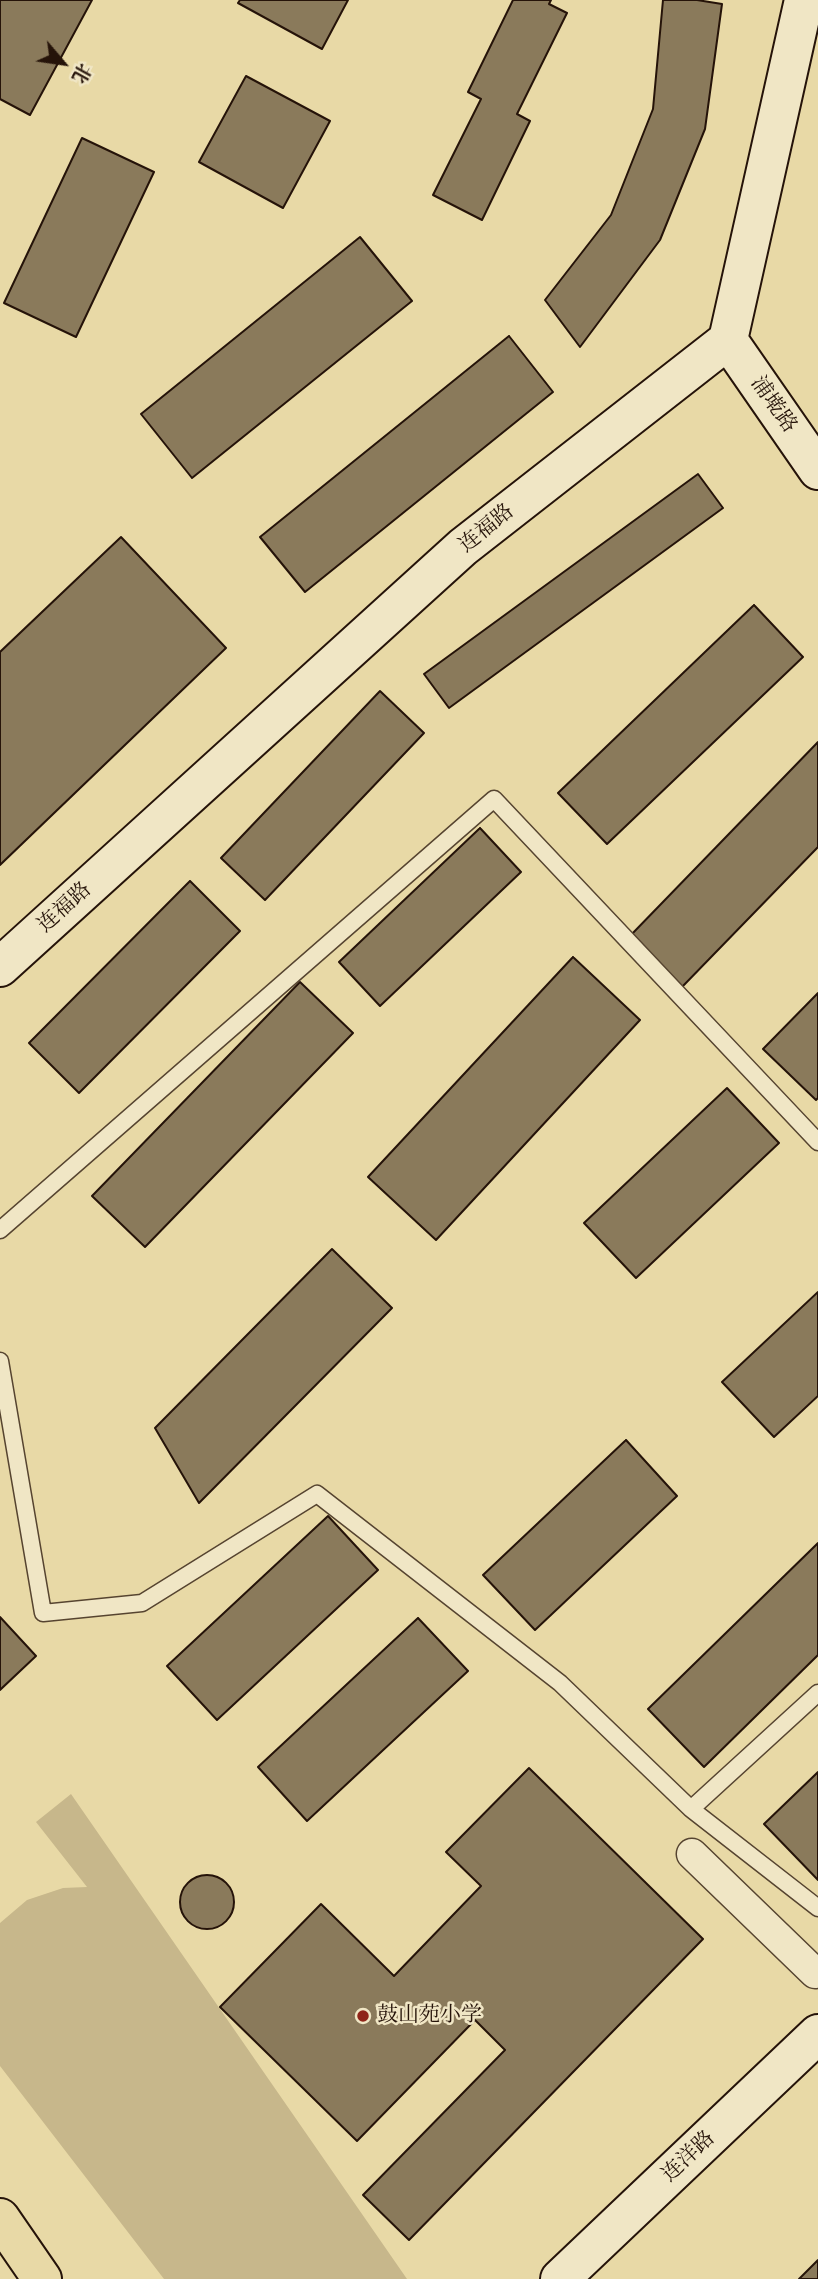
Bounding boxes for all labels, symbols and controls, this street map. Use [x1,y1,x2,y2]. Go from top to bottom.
north arrow [28,28,98,98]
text: 北 [66,59,96,87]
street label: 浦墘路 [745,372,801,438]
street label: 连福路 [455,499,519,559]
street label: 连福路 [33,878,97,938]
place label: 鼓山苑小学 [377,2003,482,2029]
marker: 鼓山苑小学 [355,2008,371,2024]
street label: 连洋路 [657,2126,721,2188]

